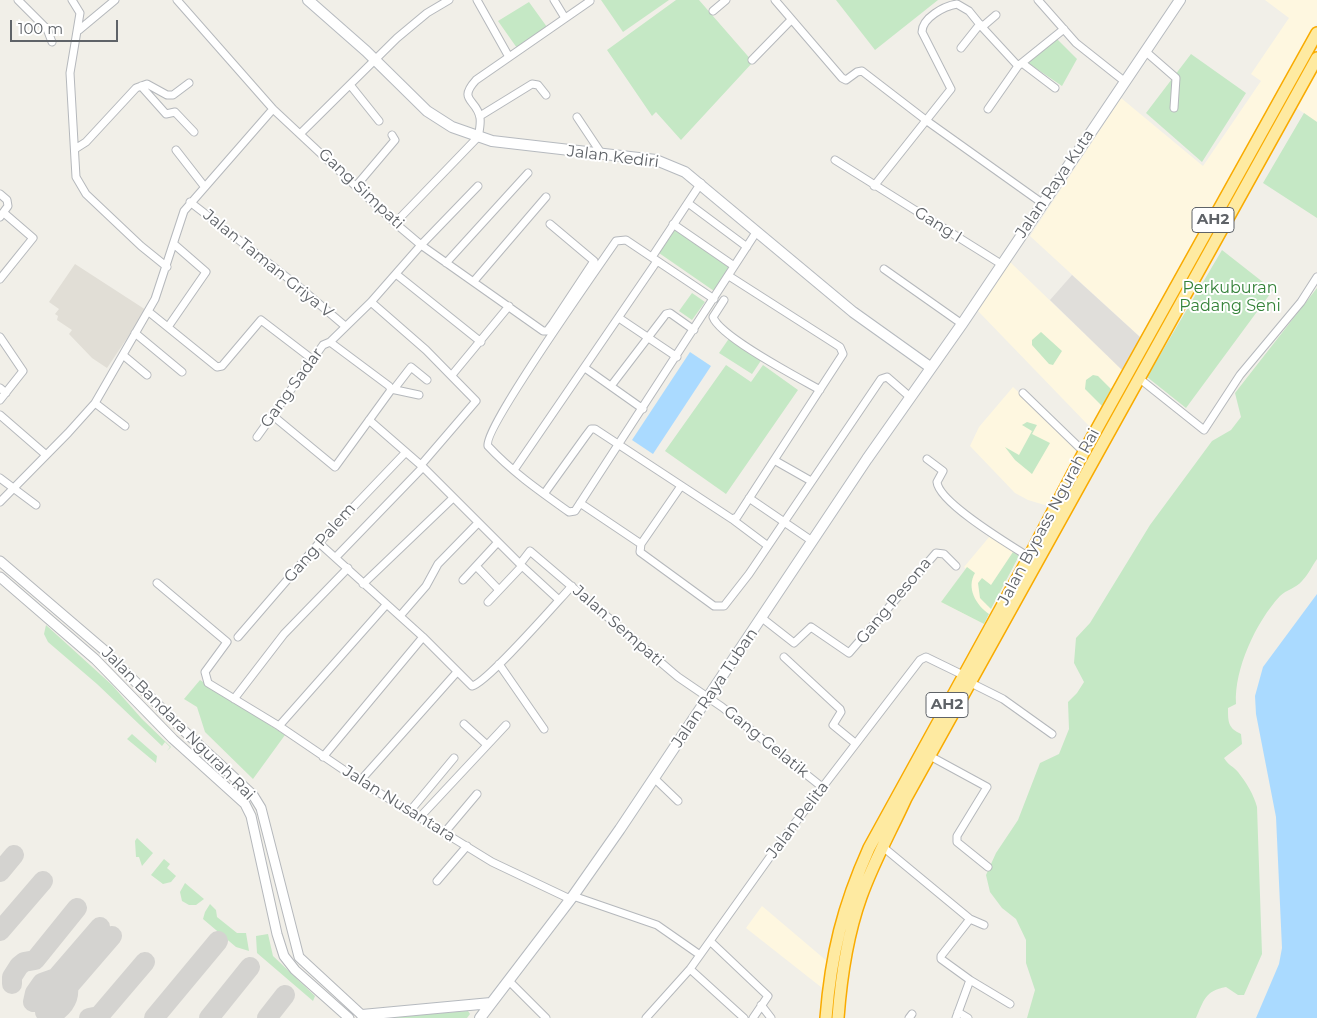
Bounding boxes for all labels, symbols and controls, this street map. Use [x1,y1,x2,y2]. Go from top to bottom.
scale bar [12,10,120,42]
text: 100 m [18,19,63,38]
street label: Jalan Raya Kuta [1012,126,1098,242]
street label: Jalan Kediri [566,142,660,172]
street label: Gang Simpati [314,144,408,234]
street label: Gang I [911,203,965,247]
street label: Jalan Taman Griya V [199,206,337,322]
road number: AH2 [1192,208,1234,232]
park label: Perkuburan Padang Seni [1179,278,1281,316]
street label: Gang Sadar [257,344,327,432]
street label: Jalan Bypass Ngurah Rai [994,425,1104,609]
street label: Gang Palem [280,499,360,587]
street label: Gang Pesona [852,554,936,648]
street label: Jalan Sempati [569,581,667,671]
street label: Jalan Raya Tuban [668,625,762,751]
street label: Jalan Bandara Ngurah Rai [98,644,258,804]
road number: AH2 [926,692,968,718]
street label: Gang Gelatik [720,702,812,782]
street label: Jalan Nusantara [339,762,459,846]
street label: Jalan Pelita [763,778,833,862]

